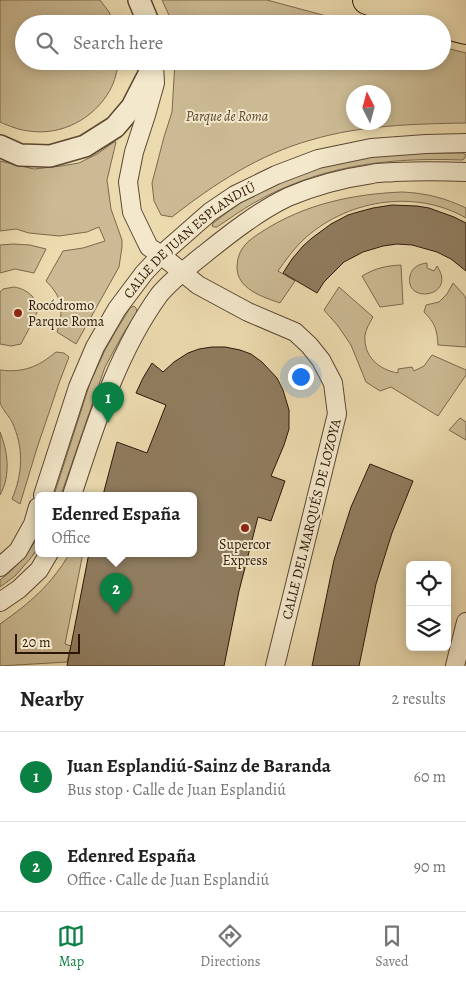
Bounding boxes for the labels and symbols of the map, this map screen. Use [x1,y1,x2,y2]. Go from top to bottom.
north arrow [346,85,391,130]
park label: Parque de Roma [186,107,269,126]
street label: CALLE DE JUAN ESPLANDIÚ [119,177,259,303]
place label: Rocódromo Parque Roma [28,296,105,331]
marker: Rocódromo Parque Roma [12,307,24,319]
your location [288,364,314,390]
pin: 1 [92,382,124,423]
street label: CALLE DEL MARQUÉS DE LOZOYA [277,416,346,621]
marker: Supercor Express [239,522,251,534]
place label: Supercor Express [219,535,272,570]
pin: 2 [100,573,132,614]
scale bar [15,631,80,654]

